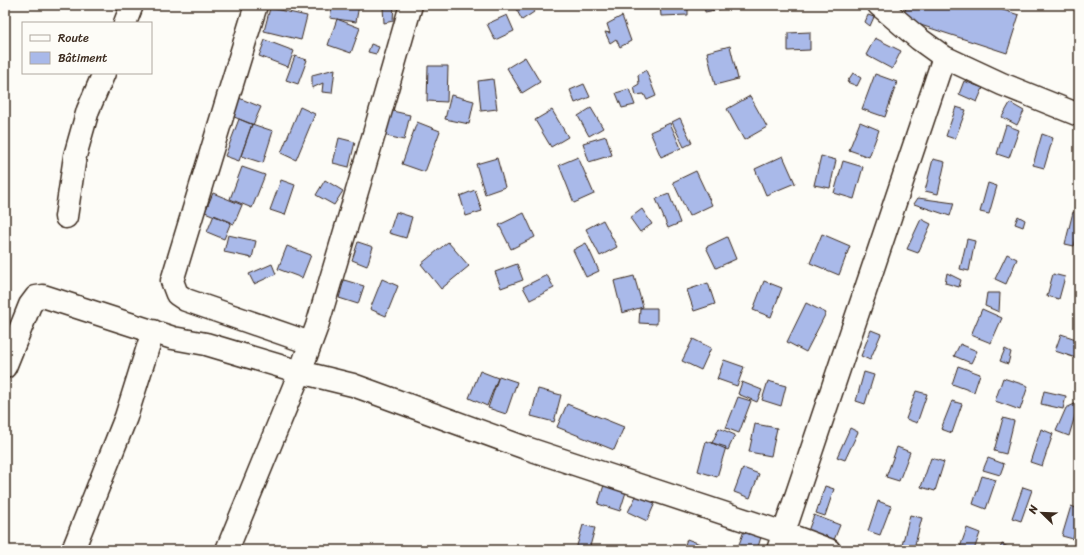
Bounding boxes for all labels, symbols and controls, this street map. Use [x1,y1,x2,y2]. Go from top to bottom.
legend [22,22,152,74]
text: Route [58,27,89,49]
text: Bâtiment [58,47,107,69]
north arrow [1022,493,1062,533]
text: N [1023,502,1044,517]

